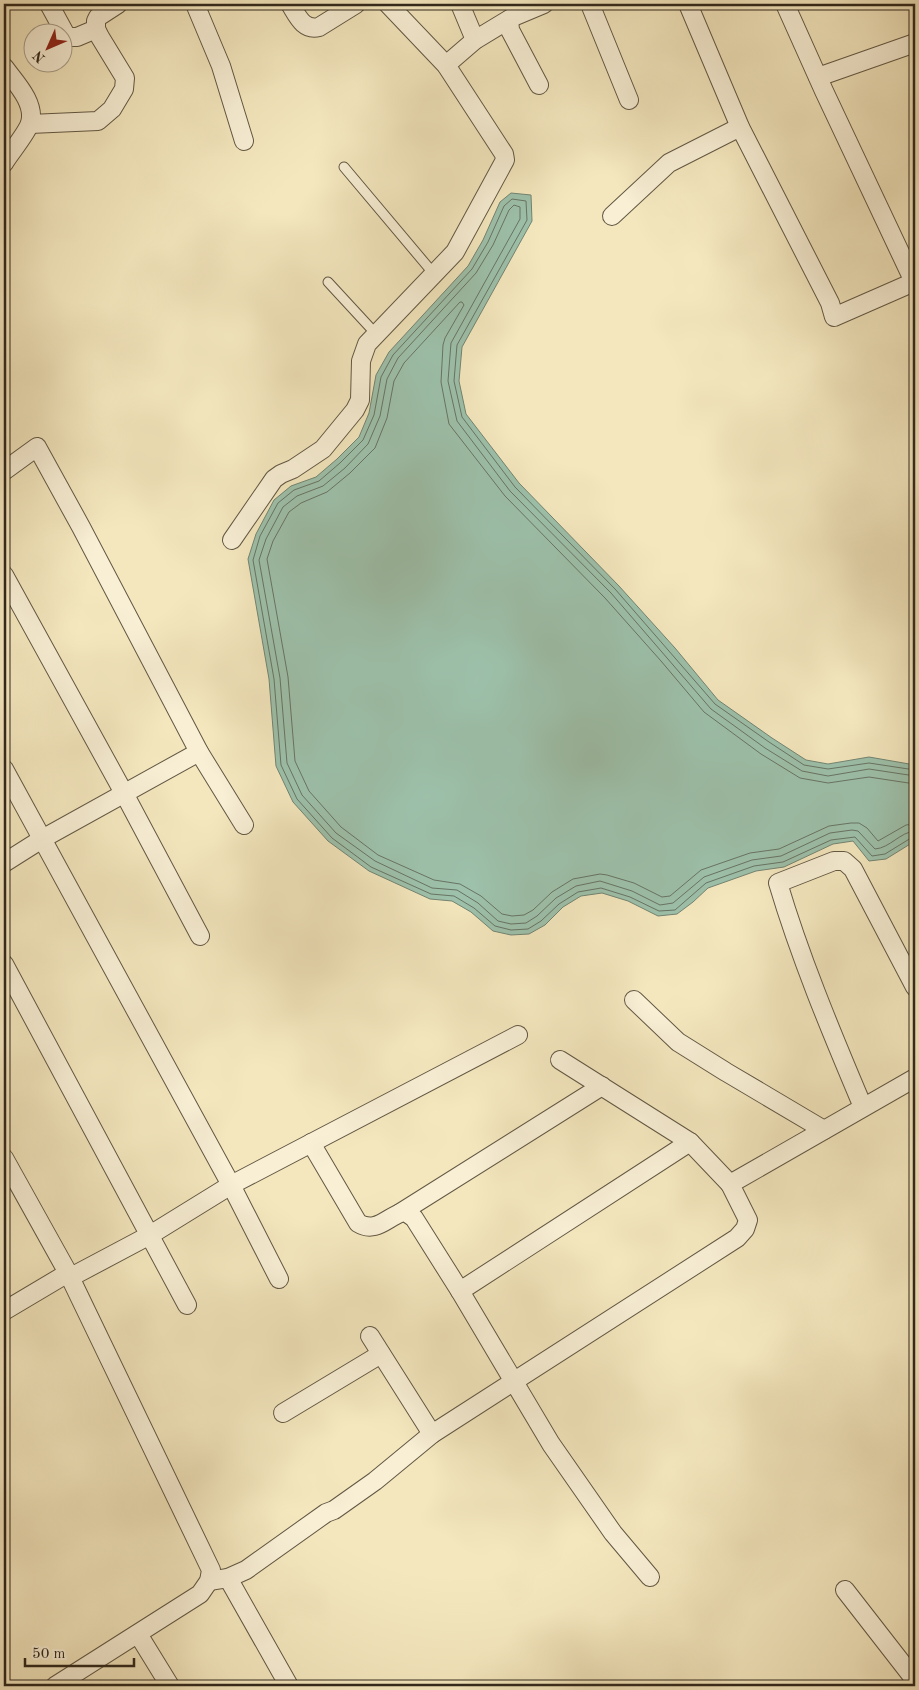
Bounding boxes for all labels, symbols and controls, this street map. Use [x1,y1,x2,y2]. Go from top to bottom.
north arrow [22,22,72,72]
text: N [31,48,48,65]
scale bar [25,1635,134,1667]
text: 50 m [32,1647,66,1662]

